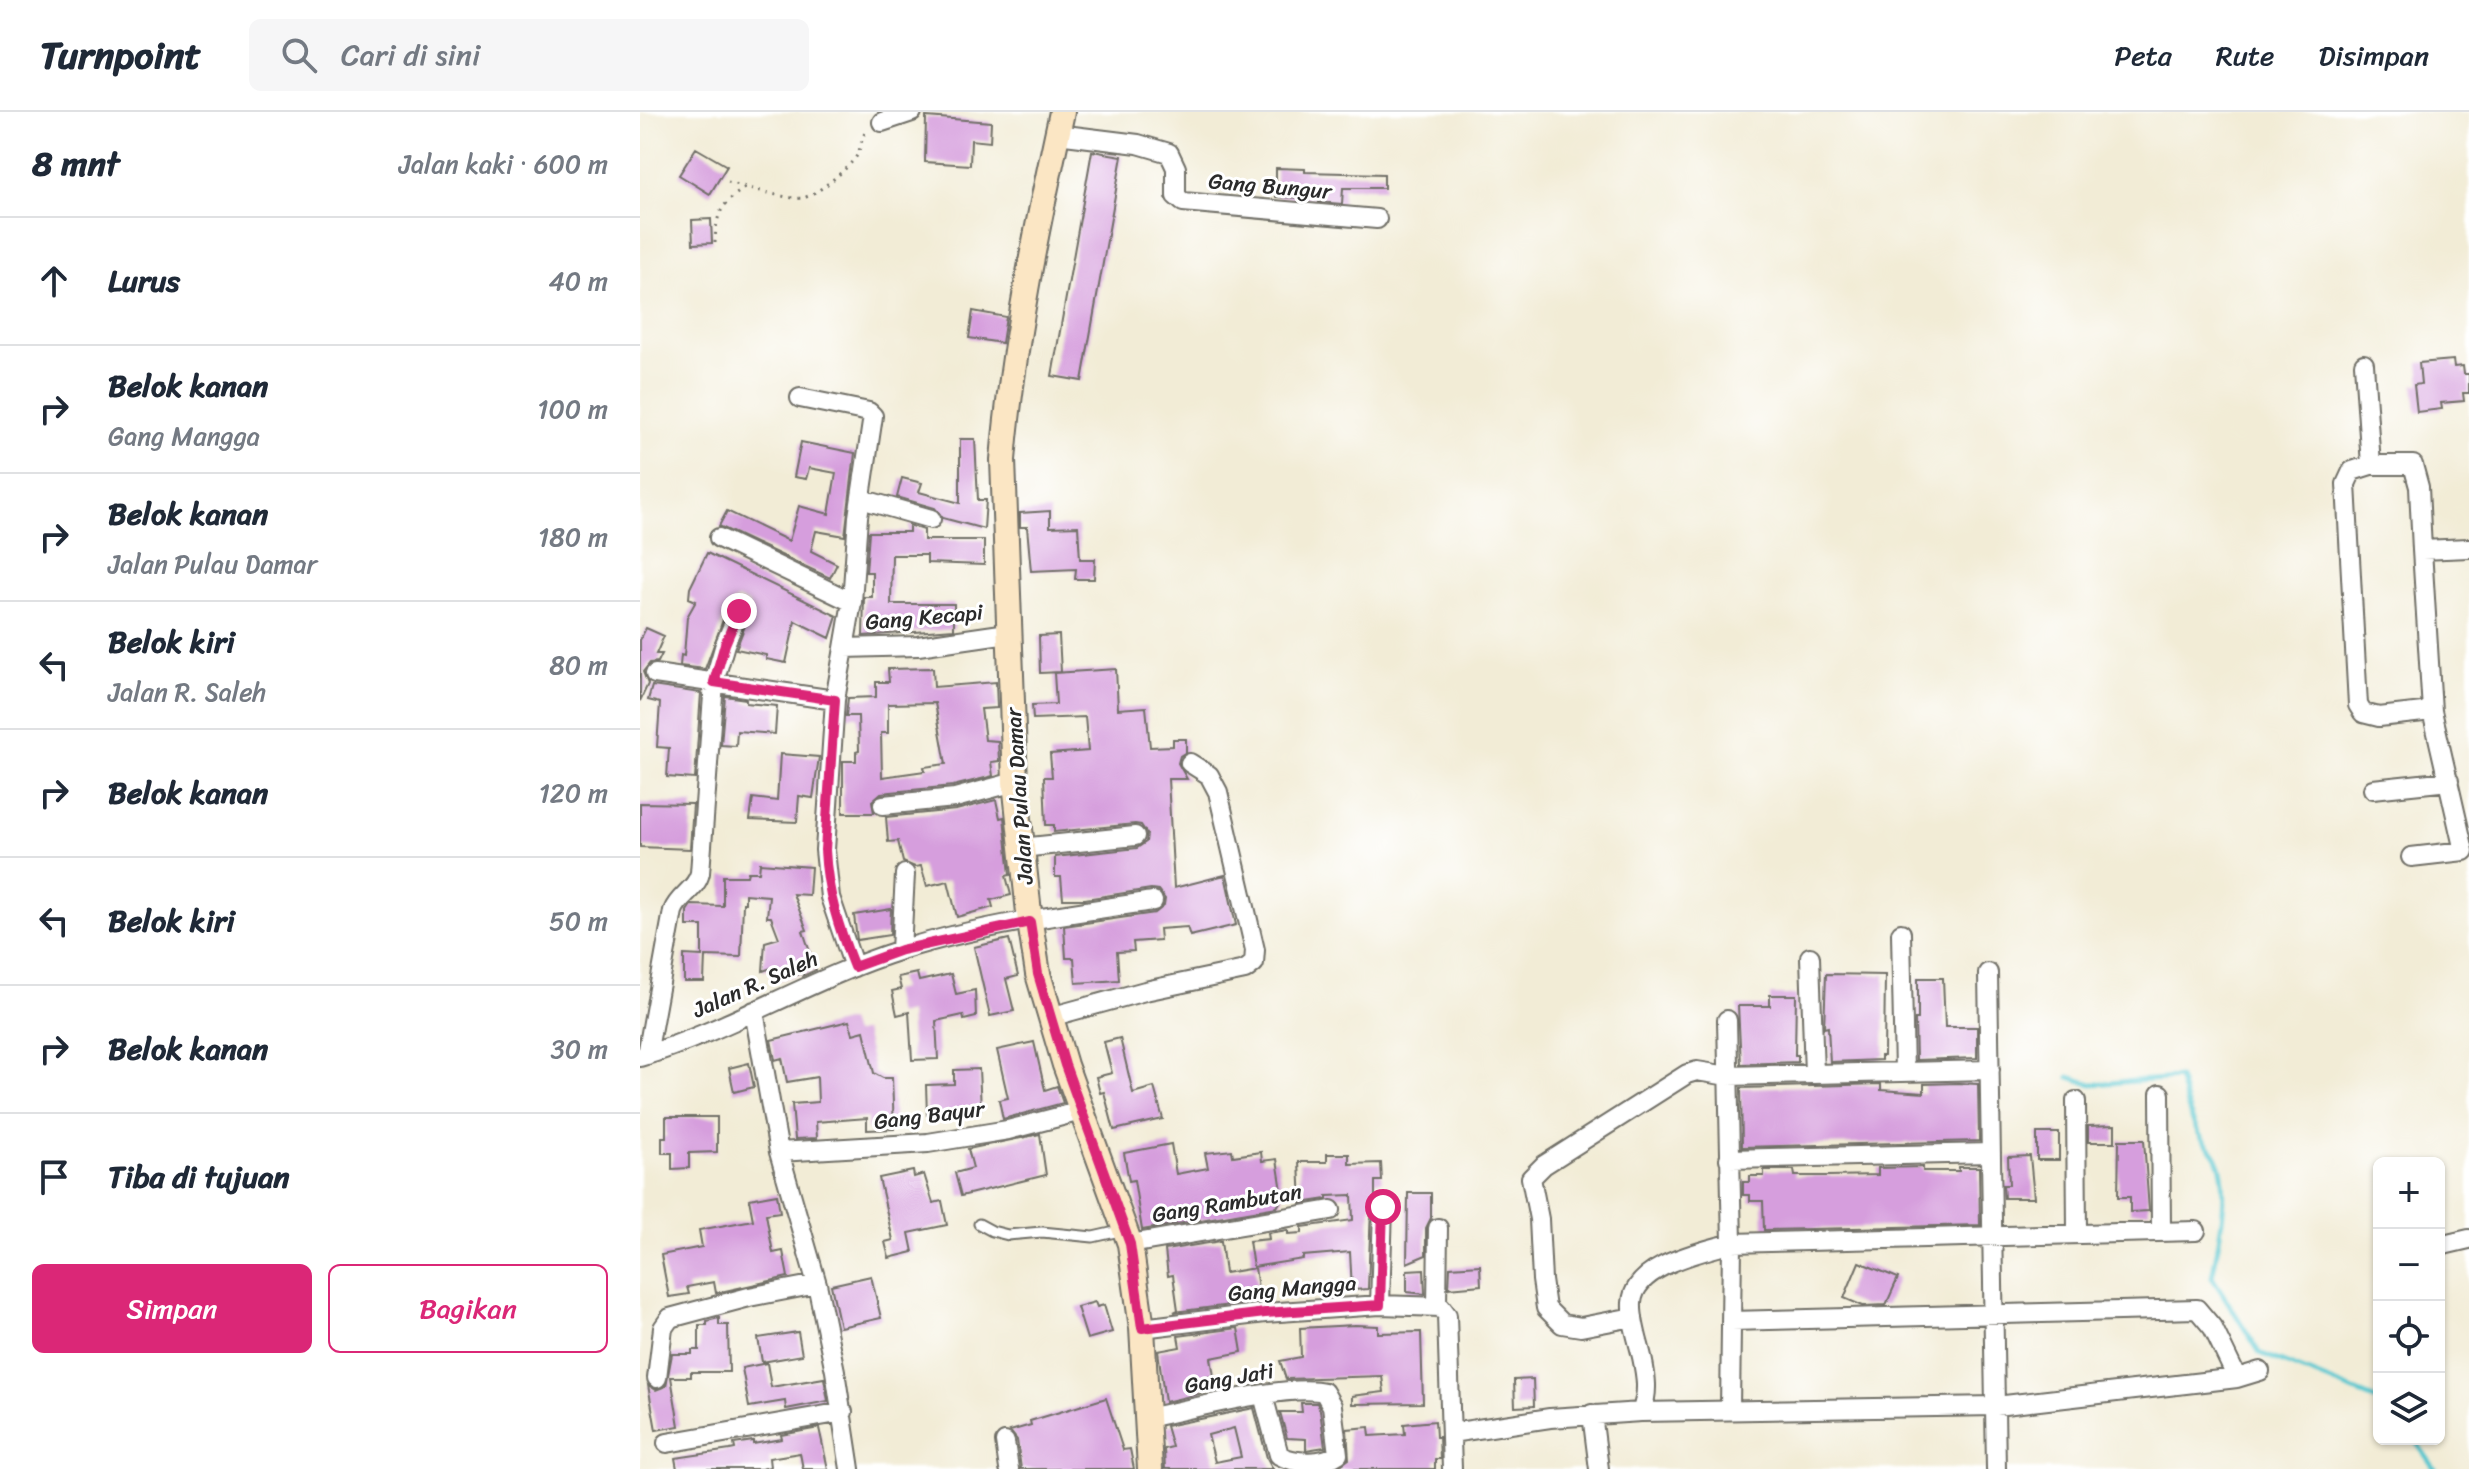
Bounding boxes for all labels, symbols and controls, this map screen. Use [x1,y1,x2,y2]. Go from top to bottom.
search box [249,19,809,91]
text: Turnpoint [40,22,201,89]
text: Cari di sini [341,28,480,82]
text: Peta [2114,31,2172,80]
text: Rute [2216,31,2274,80]
text: Disimpan [2318,31,2429,80]
icon: search [277,33,321,77]
text: 8 mnt [32,134,119,194]
text: Jalan kaki · 600 m [399,141,608,187]
street label: Gang Bungur [1207,161,1335,211]
text: Lurus [108,254,180,308]
text: 40 m [549,258,608,304]
icon: ahead [32,259,76,303]
text: Belok kanan [108,359,268,413]
text: 100 m [537,386,608,432]
icon: right [32,387,76,431]
text: Gang Mangga [108,413,260,459]
text: Belok kanan [108,487,268,541]
text: 180 m [538,514,608,560]
icon: right [32,515,76,559]
text: Jalan Pulau Damar [108,541,317,587]
street label: Gang Kecapi [864,592,985,642]
route end [721,593,757,629]
text: Belok kiri [108,615,235,669]
text: 80 m [549,642,608,688]
icon: left [32,643,76,687]
text: Jalan R. Saleh [108,669,266,715]
street label: Jalan Pulau Damar [993,704,1045,887]
text: Belok kanan [108,766,268,820]
text: 120 m [539,770,608,816]
icon: right [32,771,76,815]
text: Belok kiri [108,894,235,948]
text: 50 m [549,898,608,944]
icon: left [32,899,76,943]
street label: Jalan R. Saleh [685,939,824,1029]
text: Belok kanan [108,1022,268,1076]
text: 30 m [551,1026,608,1072]
icon: right [32,1027,76,1071]
street label: Gang Bayur [872,1089,988,1141]
text: Tiba di tujuan [108,1150,289,1204]
icon: arrive [32,1155,76,1199]
map controls [2373,1157,2445,1445]
button: + [2373,1157,2445,1229]
street label: Gang Rambutan [1149,1172,1305,1234]
route start [1365,1189,1401,1225]
button: − [2373,1229,2445,1301]
street label: Gang Mangga [1226,1263,1358,1313]
button: Simpan [32,1264,312,1353]
button: Bagikan [328,1264,608,1353]
button: locate [2373,1301,2445,1373]
street label: Gang Jati [1181,1351,1277,1405]
button: layers [2373,1373,2445,1445]

